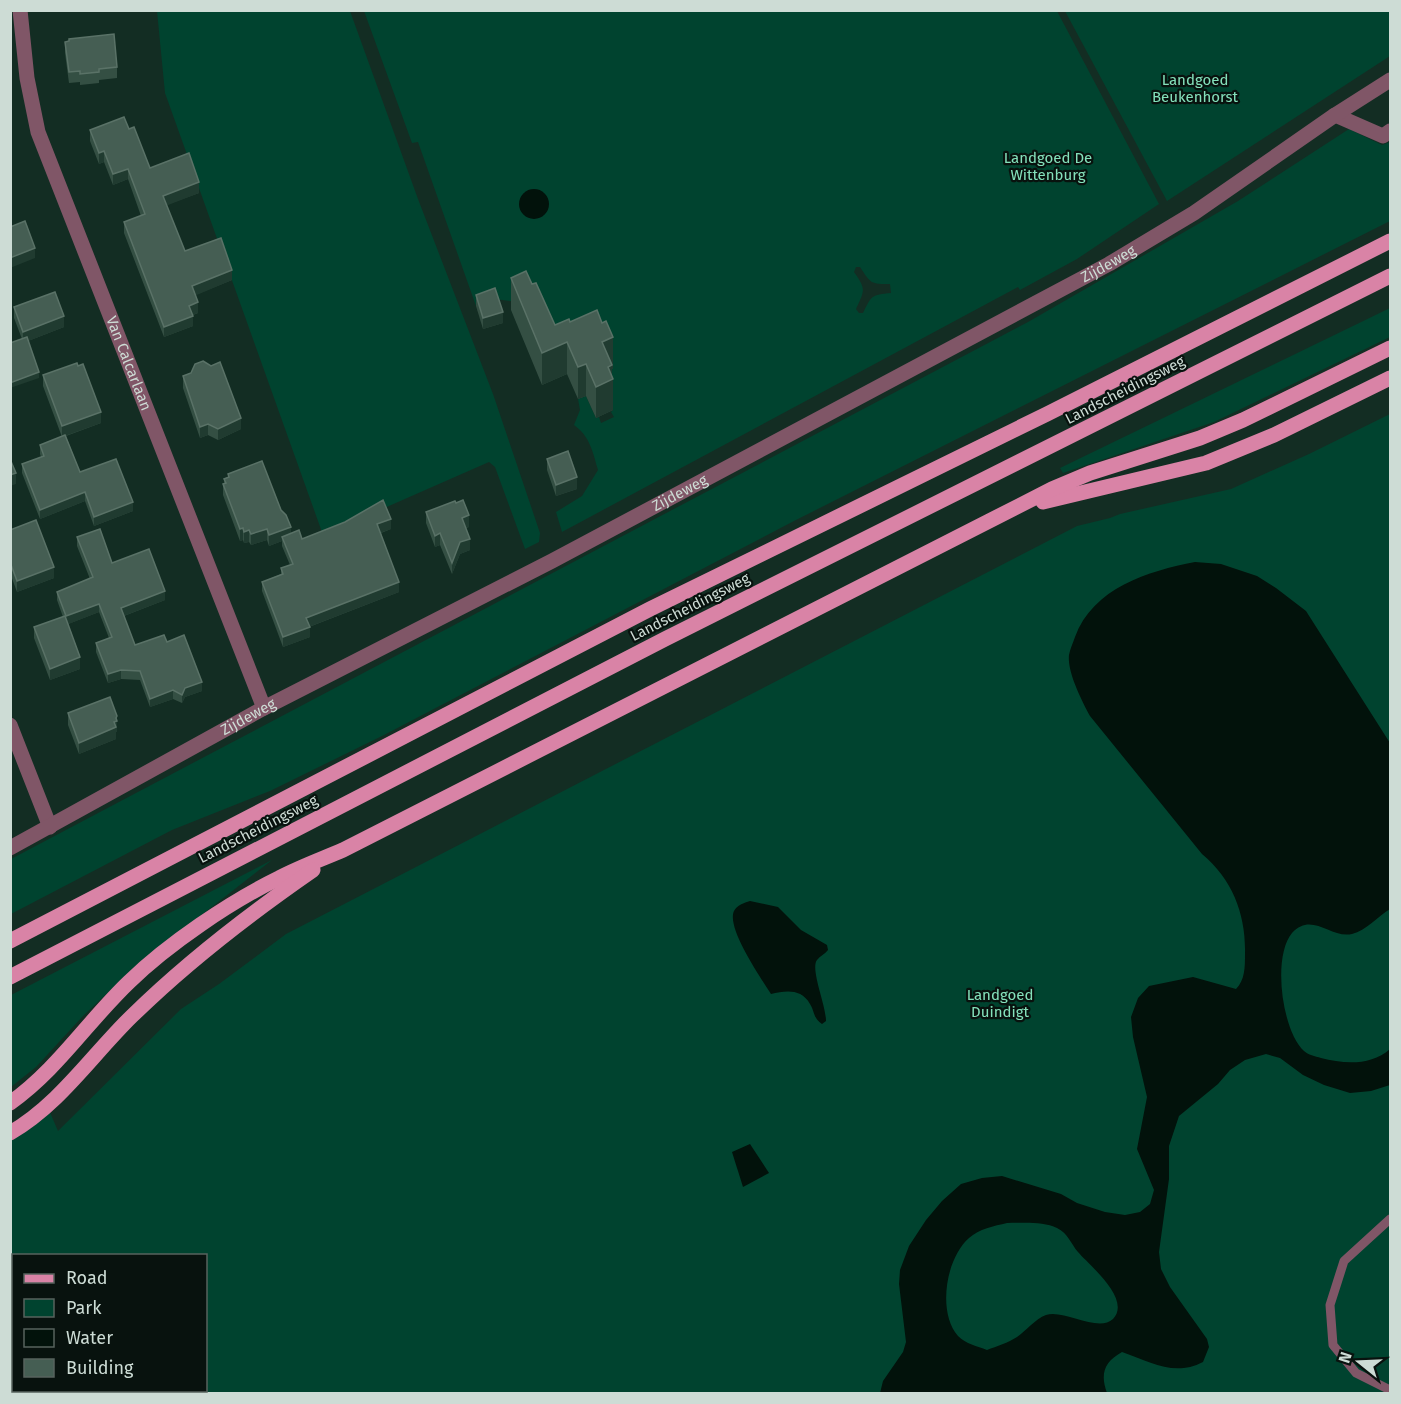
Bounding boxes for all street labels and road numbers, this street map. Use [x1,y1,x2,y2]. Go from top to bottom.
street label: Zijdeweg [1078,241,1139,286]
street label: Van Calcarlaan [102,314,155,413]
street label: Landscheidingsweg [1062,352,1188,428]
street label: Zijdeweg [649,471,711,515]
street label: Landscheidingsweg [627,569,753,645]
street label: Zijdeweg [217,694,279,739]
street label: Landscheidingsweg [195,791,321,867]

